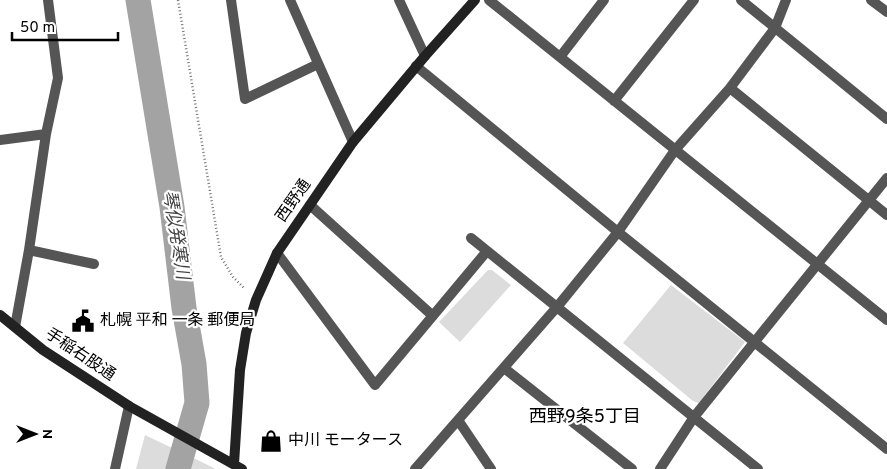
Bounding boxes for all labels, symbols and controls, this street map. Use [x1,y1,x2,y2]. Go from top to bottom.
scale bar [12,10,119,42]
text: 50 m [20,19,55,38]
street label: 西野通 [272,176,316,226]
water label: 琴似発寒川 [157,189,194,283]
public building icon: 札幌 平和 一条 郵便局 [70,308,96,334]
place label: 札幌 平和 一条 郵便局 [100,311,255,331]
street label: 手稲右股通 [41,324,119,386]
district label: 西野9条5丁目 [529,406,641,429]
north arrow [10,409,60,459]
shop icon: 中川 モータース [258,428,284,454]
text: N [38,429,55,439]
place label: 中川 モータース [288,431,403,451]

